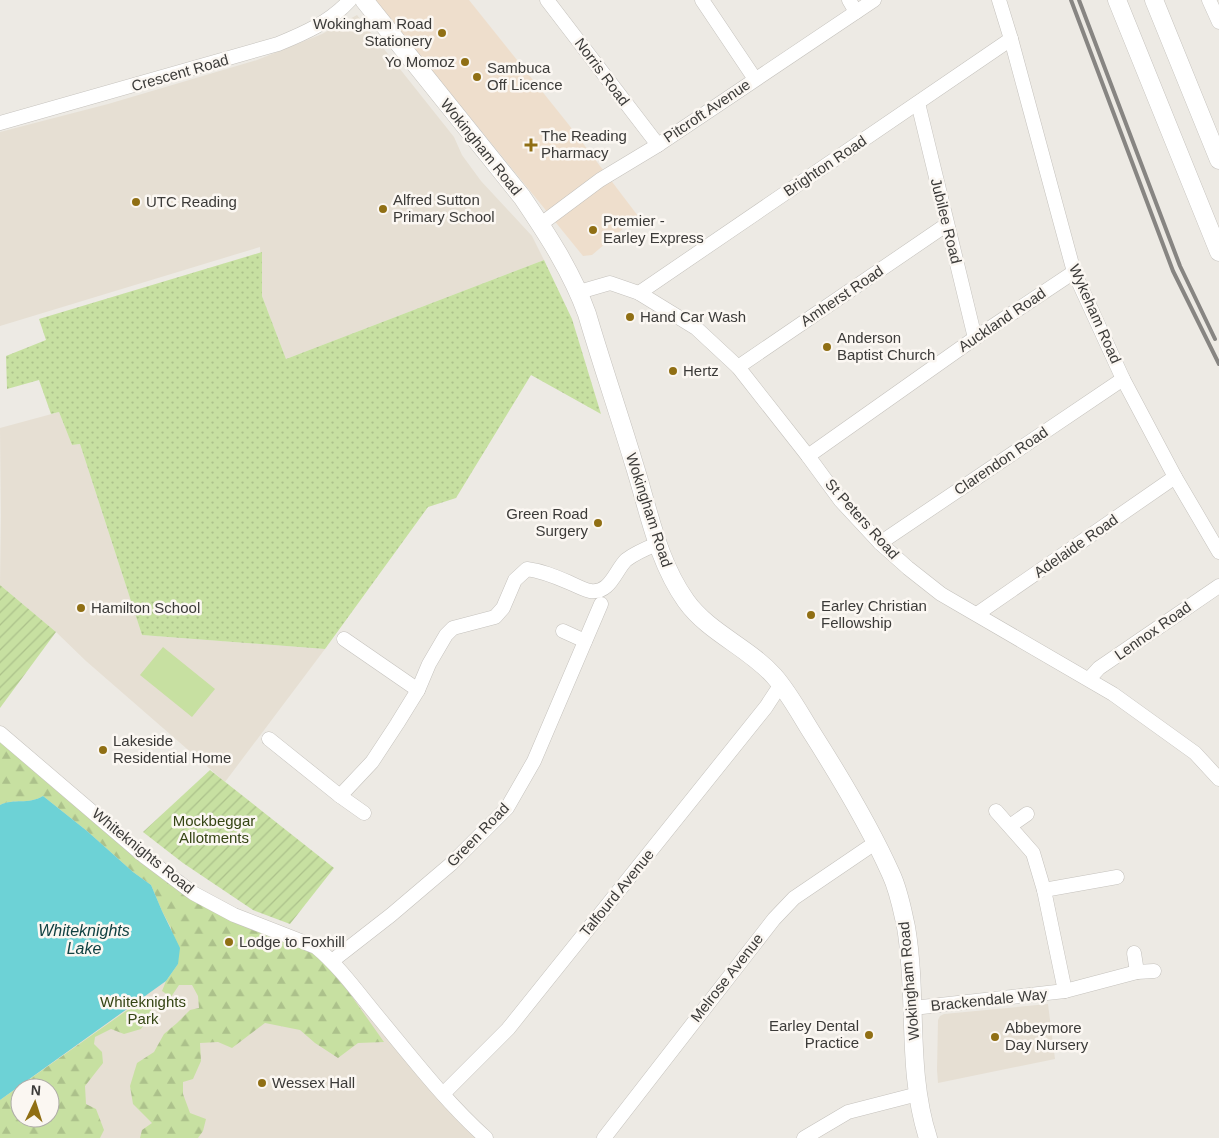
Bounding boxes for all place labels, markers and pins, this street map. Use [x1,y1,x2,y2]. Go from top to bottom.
place label: Wokingham Road Stationery [313,15,432,49]
marker: Wokingham Road Stationery [436,27,448,39]
place label: Yo Momoz [385,53,455,70]
marker: Yo Momoz [459,56,471,68]
place label: Sambuca Off Licence [487,59,563,93]
marker: Sambuca Off Licence [471,71,483,83]
place label: The Reading Pharmacy [541,127,627,161]
marker: The Reading Pharmacy [525,139,537,151]
place label: Alfred Sutton Primary School [393,191,495,225]
place label: UTC Reading [146,193,237,210]
marker: UTC Reading [130,196,142,208]
marker: Alfred Sutton Primary School [377,203,389,215]
place label: Premier - Earley Express [603,212,704,246]
marker: Premier - Earley Express [587,224,599,236]
place label: Hand Car Wash [640,308,746,325]
marker: Hand Car Wash [624,311,636,323]
place label: Anderson Baptist Church [837,329,935,363]
marker: Anderson Baptist Church [821,341,833,353]
place label: Hertz [683,362,719,379]
marker: Hertz [667,365,679,377]
place label: Green Road Surgery [506,505,588,539]
marker: Green Road Surgery [592,517,604,529]
place label: Earley Christian Fellowship [821,597,927,631]
place label: Hamilton School [91,599,200,616]
marker: Hamilton School [75,602,87,614]
marker: Earley Christian Fellowship [805,609,817,621]
place label: Lakeside Residential Home [113,732,231,766]
marker: Lakeside Residential Home [97,744,109,756]
place label: Lodge to Foxhill [239,933,345,950]
marker: Lodge to Foxhill [223,936,235,948]
place label: Earley Dental Practice [769,1017,859,1051]
place label: Abbeymore Day Nursery [1005,1019,1089,1053]
marker: Earley Dental Practice [863,1029,875,1041]
marker: Abbeymore Day Nursery [989,1031,1001,1043]
place label: Wessex Hall [272,1074,355,1091]
marker: Wessex Hall [256,1077,268,1089]

